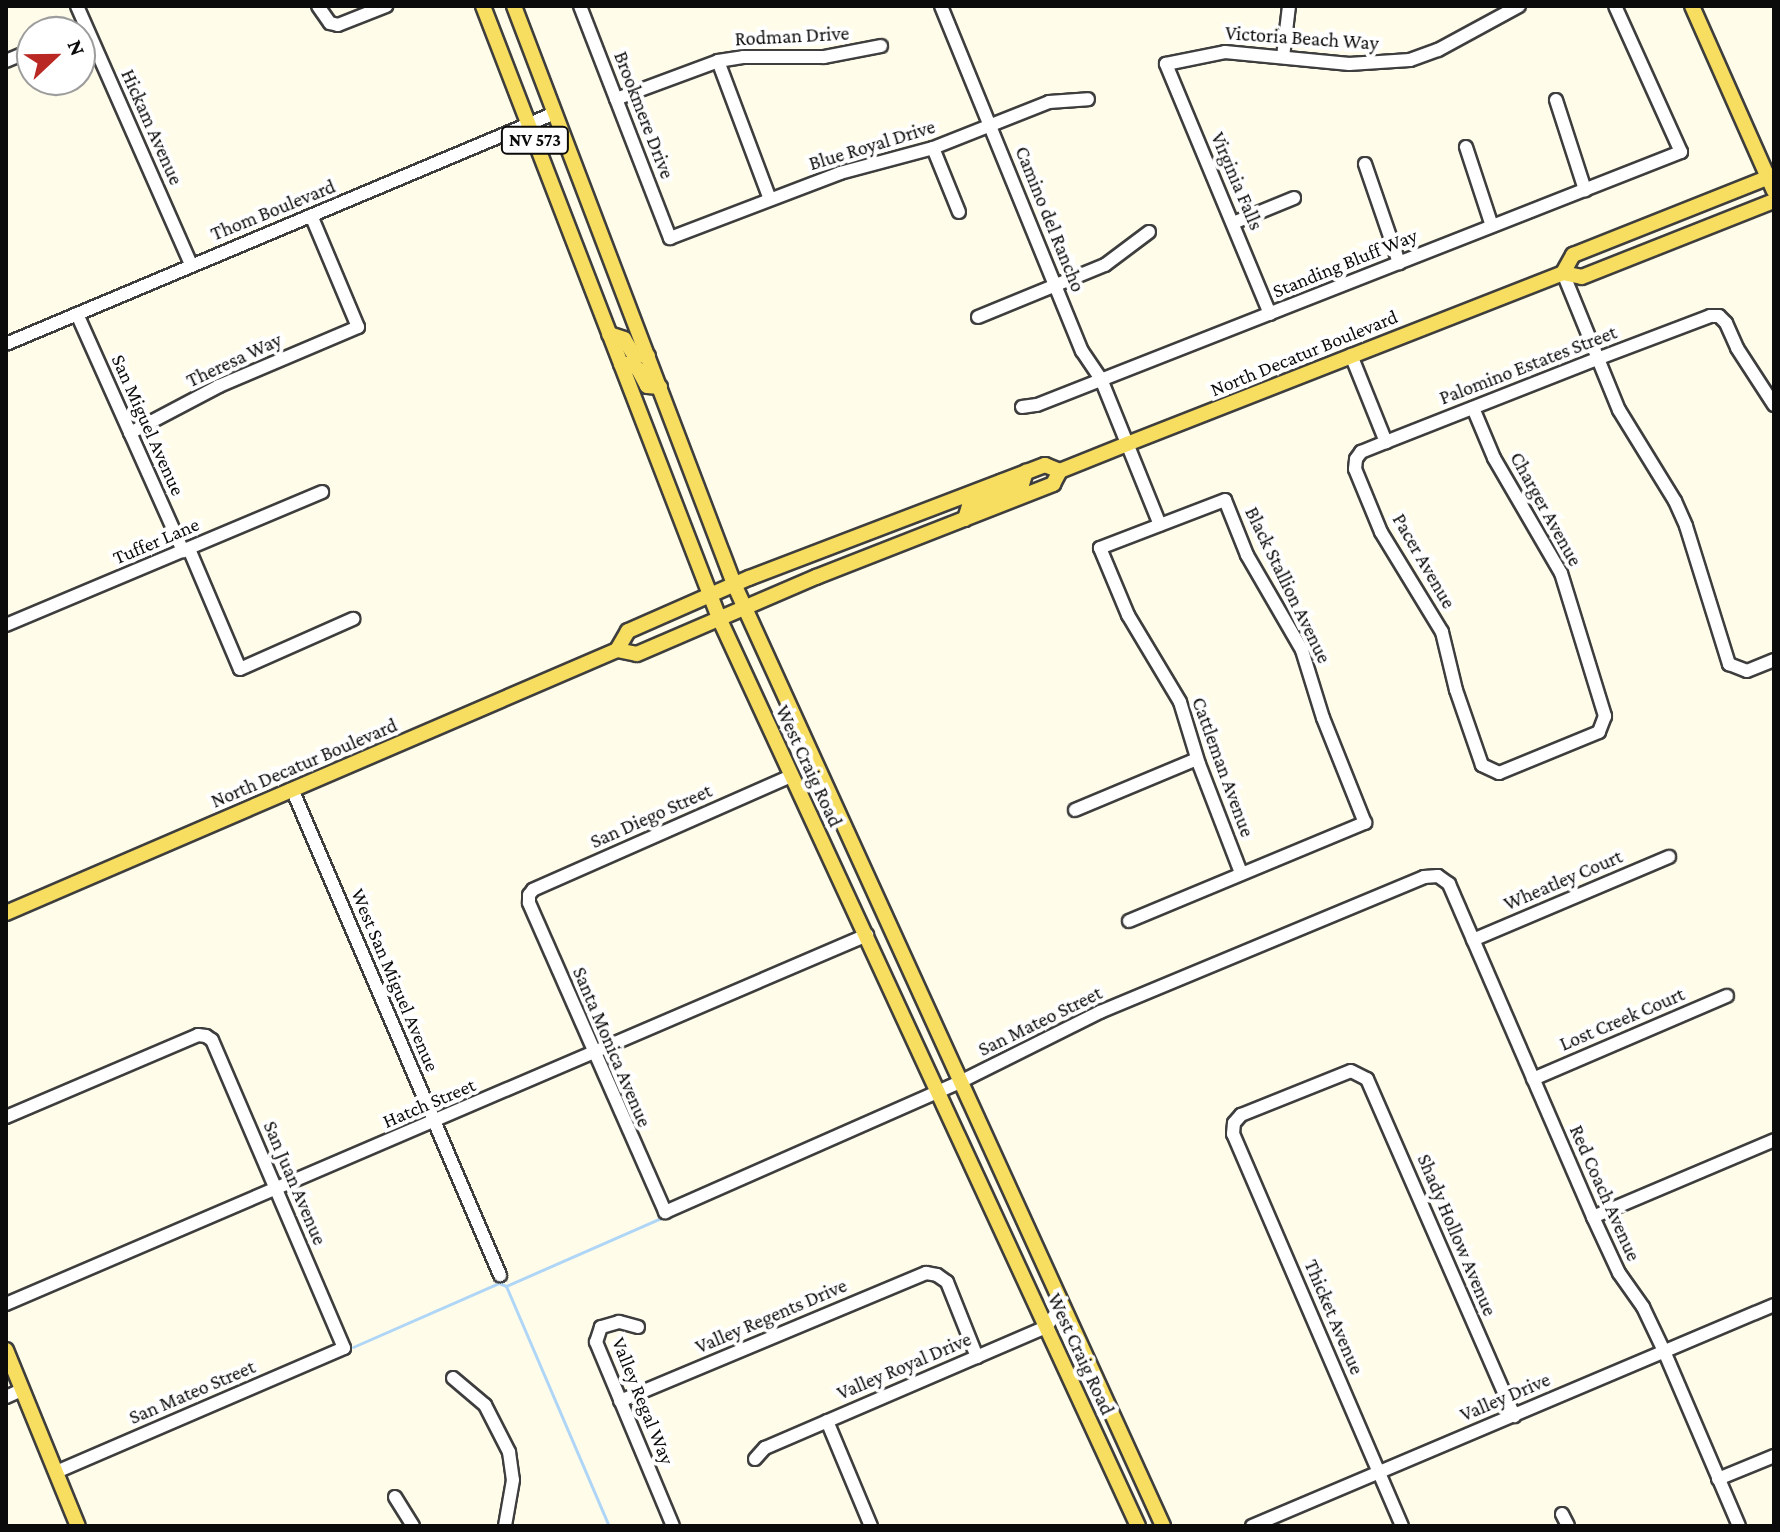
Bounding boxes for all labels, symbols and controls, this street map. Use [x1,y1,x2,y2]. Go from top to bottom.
north arrow [16,16,96,96]
street label: Rodman Drive [734,21,850,51]
street label: Victoria Beach Way [1224,21,1380,55]
text: N [62,36,91,59]
street label: Brookmere Drive [609,48,679,182]
street label: Hickam Avenue [116,65,188,189]
street label: Blue Royal Drive [806,114,938,176]
road number: NV 573 [499,126,571,154]
street label: Virginia Falls [1206,128,1268,234]
street label: Camino del Rancho [1010,143,1090,295]
street label: Thom Boulevard [207,174,339,246]
street label: Standing Bluff Way [1269,223,1421,303]
street label: North Decatur Boulevard [1207,304,1401,402]
street label: Palomino Estates Street [1436,320,1620,410]
street label: Theresa Way [182,327,286,393]
street label: San Miguel Avenue [106,351,190,499]
street label: Charger Avenue [1505,448,1587,570]
street label: Black Stallion Avenue [1240,503,1336,667]
street label: Pacer Avenue [1387,509,1461,613]
street label: Tuffer Lane [109,512,203,570]
street label: Cattleman Avenue [1187,694,1259,840]
street label: West Craig Road [770,701,848,831]
street label: North Decatur Boulevard [207,713,401,813]
street label: San Diego Street [586,778,716,854]
street label: Wheatley Court [1500,844,1626,916]
street label: West San Miguel Avenue [346,885,444,1075]
street label: Santa Monica Avenue [567,963,657,1131]
street label: San Mateo Street [974,981,1106,1061]
street label: Lost Creek Court [1556,982,1688,1056]
street label: Hatch Street [379,1073,479,1133]
street label: San Juan Avenue [258,1117,332,1249]
street label: Red Coach Avenue [1564,1121,1646,1265]
street label: Shady Hollow Avenue [1412,1150,1502,1320]
street label: Thicket Avenue [1299,1256,1369,1378]
street label: Valley Regents Drive [692,1273,850,1359]
street label: West Craig Road [1042,1289,1120,1419]
street label: Valley Royal Drive [833,1327,975,1405]
street label: Valley Regal Way [607,1334,679,1468]
street label: San Mateo Street [125,1355,259,1429]
street label: Valley Drive [1456,1367,1554,1427]

